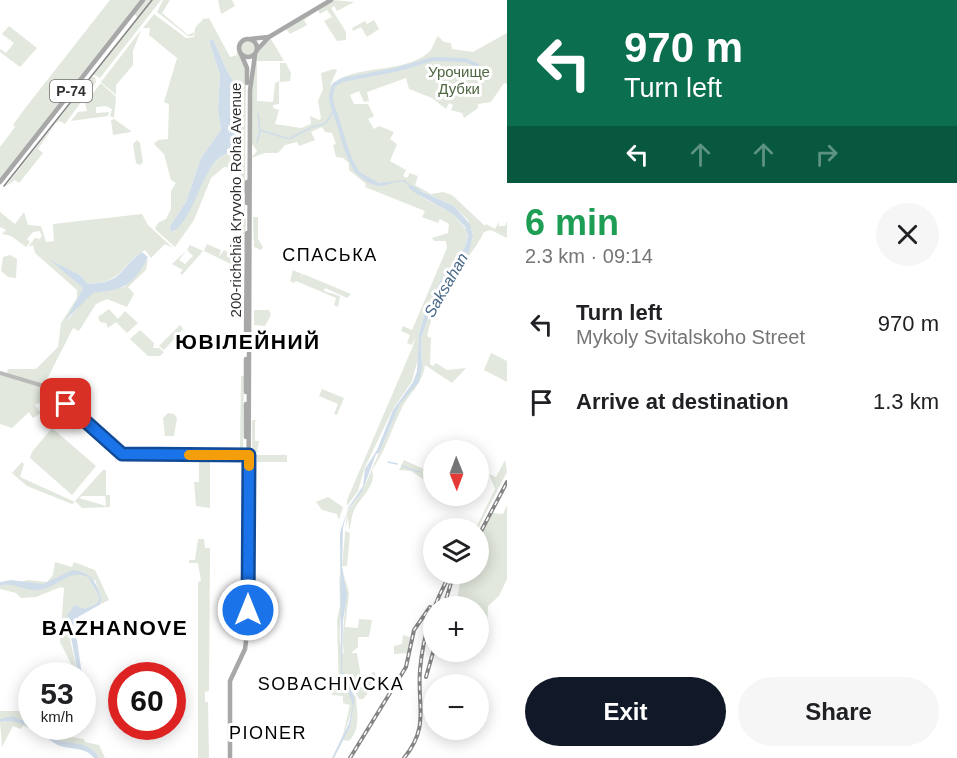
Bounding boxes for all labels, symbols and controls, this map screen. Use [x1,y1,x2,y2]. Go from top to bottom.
icon: left [525,24,603,102]
text: 970 m [624,24,743,71]
park label: Урочище Дубки [428,63,490,97]
text: Turn left [624,73,722,103]
road number: Р-74 [50,80,92,102]
street label: 200-richchia Kryvoho Roha Avenue [227,83,244,317]
icon: left [621,138,654,171]
icon: ahead [684,138,717,171]
icon: ahead [747,138,780,171]
icon: right [810,138,843,171]
text: 6 min [525,202,619,243]
button: close [876,203,939,266]
district label: СПАСЬКА [282,245,378,265]
text: 2.3 km · 09:14 [525,245,653,267]
water label: Saksahan [421,250,471,320]
text: Turn left [576,300,662,325]
icon: left [525,308,558,341]
text: 970 m [878,311,939,336]
text: Mykoly Svitalskoho Street [576,326,805,348]
district label: ЮВІЛЕЙНИЙ [175,330,321,353]
pin [40,378,91,429]
icon: arrive [525,386,558,419]
icon: arrive [49,387,82,420]
text: Arrive at destination [576,389,789,414]
text: 1.3 km [873,389,939,414]
north arrow [423,440,489,506]
map controls [423,440,489,740]
button: layers [423,518,489,584]
position arrow [216,578,280,642]
button: + [423,596,489,662]
district label: BAZHANOVE [42,616,188,639]
speed limit sign: 60 [108,662,186,740]
district label: SOBACHIVCKA [258,674,404,694]
button: − [423,674,489,740]
text: 53 [40,677,74,710]
button: Exit [525,677,726,746]
button: Share [738,677,939,746]
text: km/h [41,708,73,725]
district label: PIONER [229,723,307,743]

